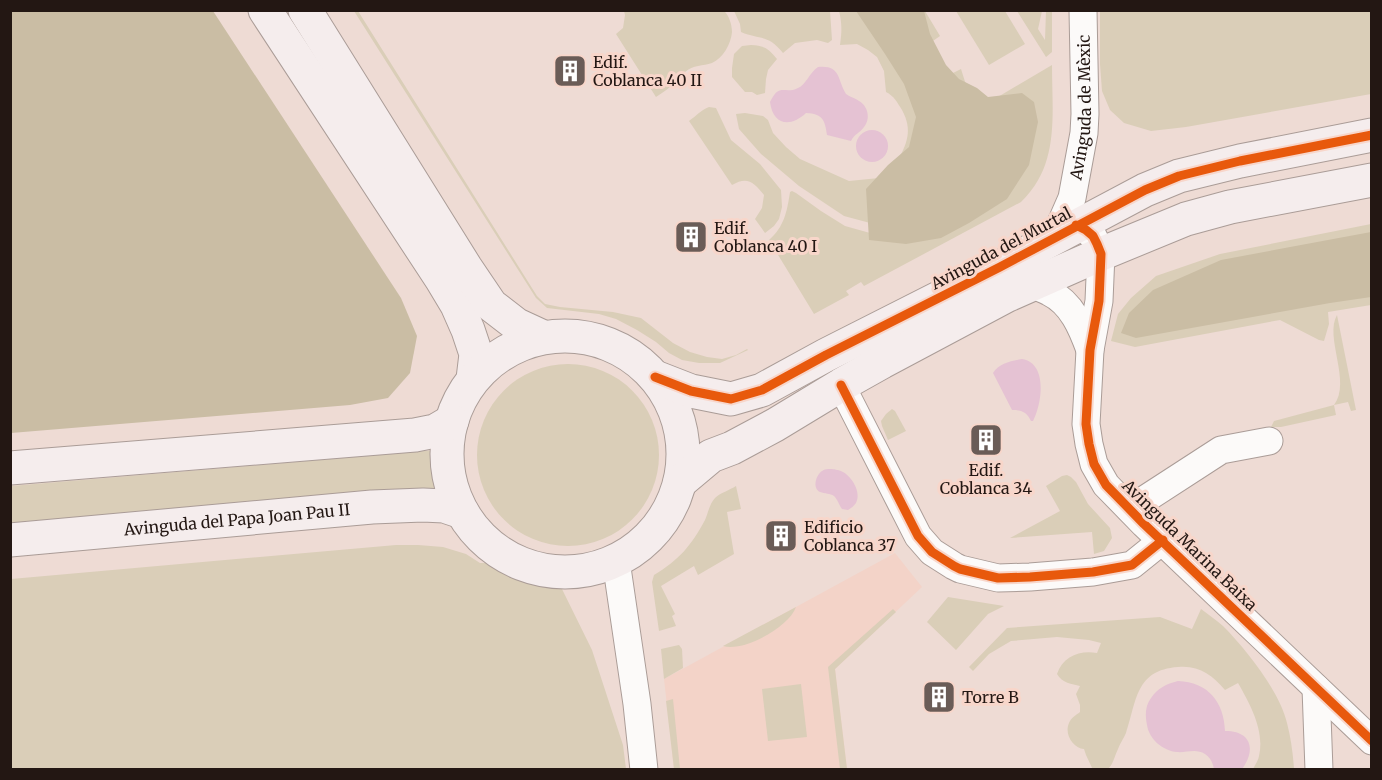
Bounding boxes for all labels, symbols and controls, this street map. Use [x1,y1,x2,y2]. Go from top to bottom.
street label: Avinguda de Mèxic [1065,35,1095,183]
place label: Edif. Coblanca 40 II [593,52,702,90]
building icon: Edif. Coblanca 40 II [552,53,588,89]
street label: Avinguda del Murtal [926,202,1075,294]
place label: Edif. Coblanca 40 I [714,218,817,256]
building icon: Edif. Coblanca 40 I [673,219,709,255]
building icon: Edif. Coblanca 34 [968,422,1004,458]
place label: Edif. Coblanca 34 [940,460,1032,498]
street label: Avinguda Marina Baixa [1118,475,1262,615]
street label: Avinguda del Papa Joan Pau II [122,499,351,540]
place label: Edificio Coblanca 37 [804,517,895,555]
building icon: Edificio Coblanca 37 [763,518,799,554]
building icon: Torre B [921,679,957,715]
place label: Torre B [962,687,1019,707]

